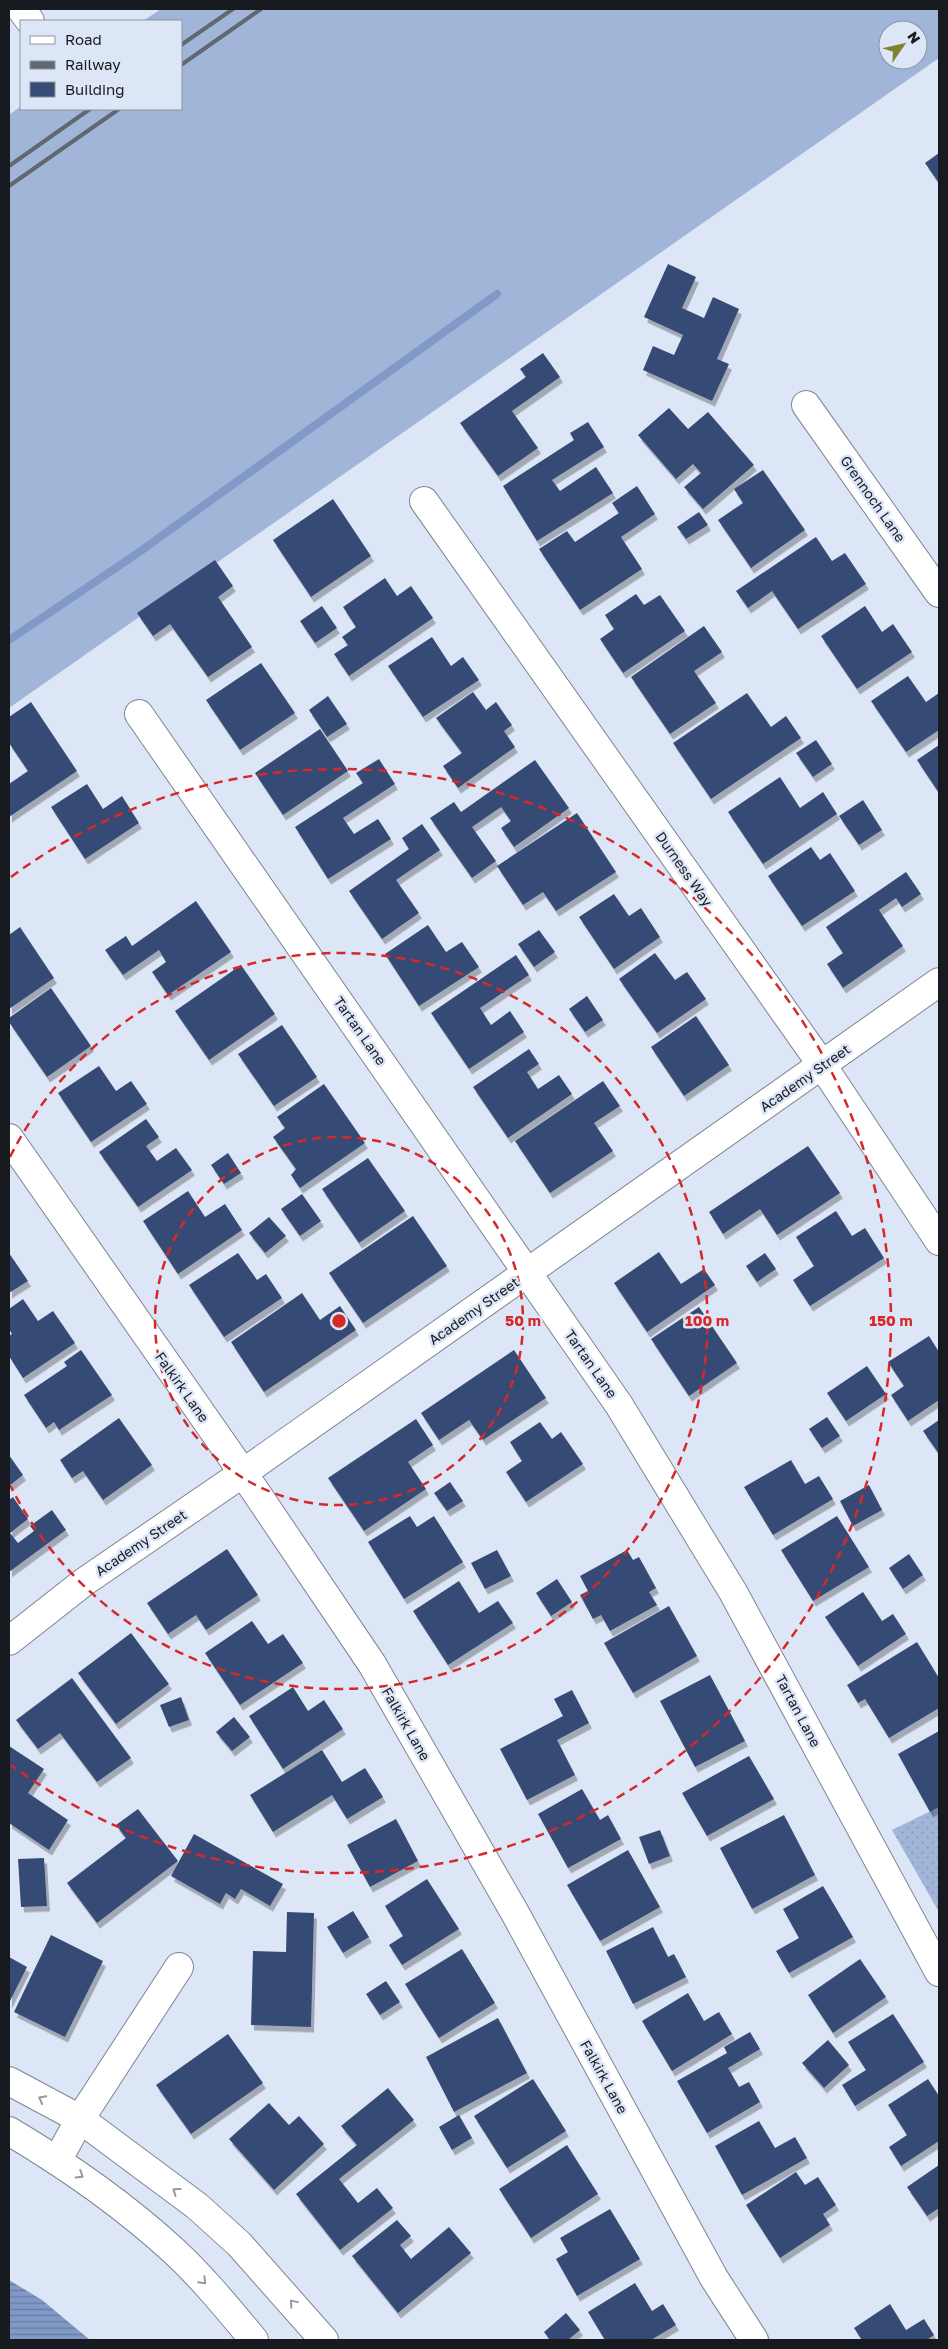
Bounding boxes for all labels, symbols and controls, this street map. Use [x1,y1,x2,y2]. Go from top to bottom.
legend [20,20,182,110]
north arrow [878,20,928,70]
text: N [904,28,924,47]
text: Road [65,30,102,48]
text: Railway [65,55,121,73]
text: Building [65,80,125,98]
street label: Grennoch Lane [837,452,909,545]
street label: Durness Way [652,828,716,909]
street label: Tartan Lane [331,993,390,1068]
street label: Academy Street [756,1040,853,1115]
street label: Academy Street [425,1273,522,1348]
text: 50 m [505,1311,541,1329]
text: 100 m [685,1311,729,1329]
text: 150 m [869,1311,913,1329]
centre of rings [330,1312,348,1330]
street label: Tartan Lane [562,1326,621,1401]
street label: Falkirk Lane [152,1348,213,1425]
street label: Academy Street [92,1506,190,1579]
street label: Tartan Lane [772,1672,825,1750]
street label: Falkirk Lane [379,1684,434,1763]
street label: Falkirk Lane [577,2037,632,2117]
one-way arrow [39,2095,48,2105]
one-way arrow [74,2169,83,2179]
one-way arrow [173,2188,182,2196]
one-way arrow [197,2275,206,2284]
one-way arrow [290,2300,299,2309]

